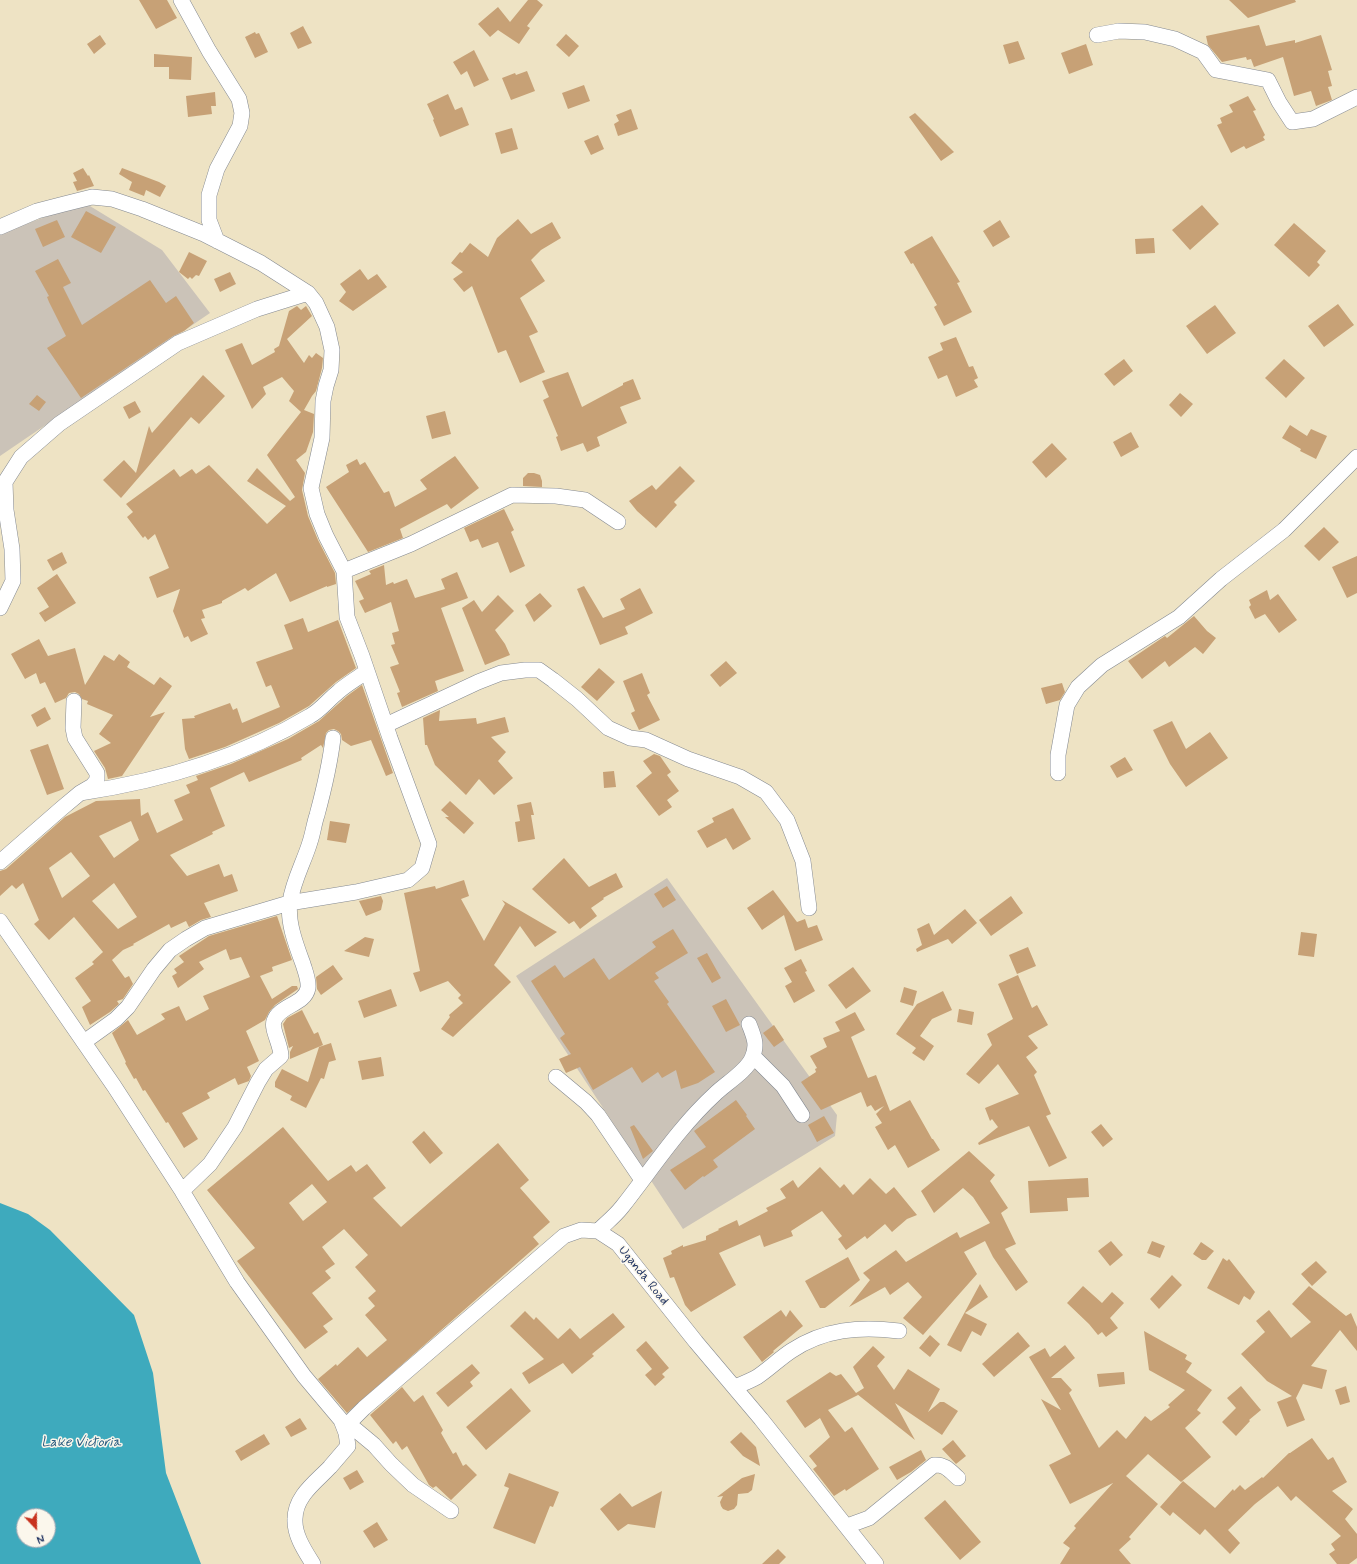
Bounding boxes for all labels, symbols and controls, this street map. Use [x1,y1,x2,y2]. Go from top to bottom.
street label: Uganda Road [614,1243,672,1309]
water label: Lake Victoria [41,1435,121,1451]
north arrow [16,1508,56,1548]
text: N [34,1530,46,1546]

